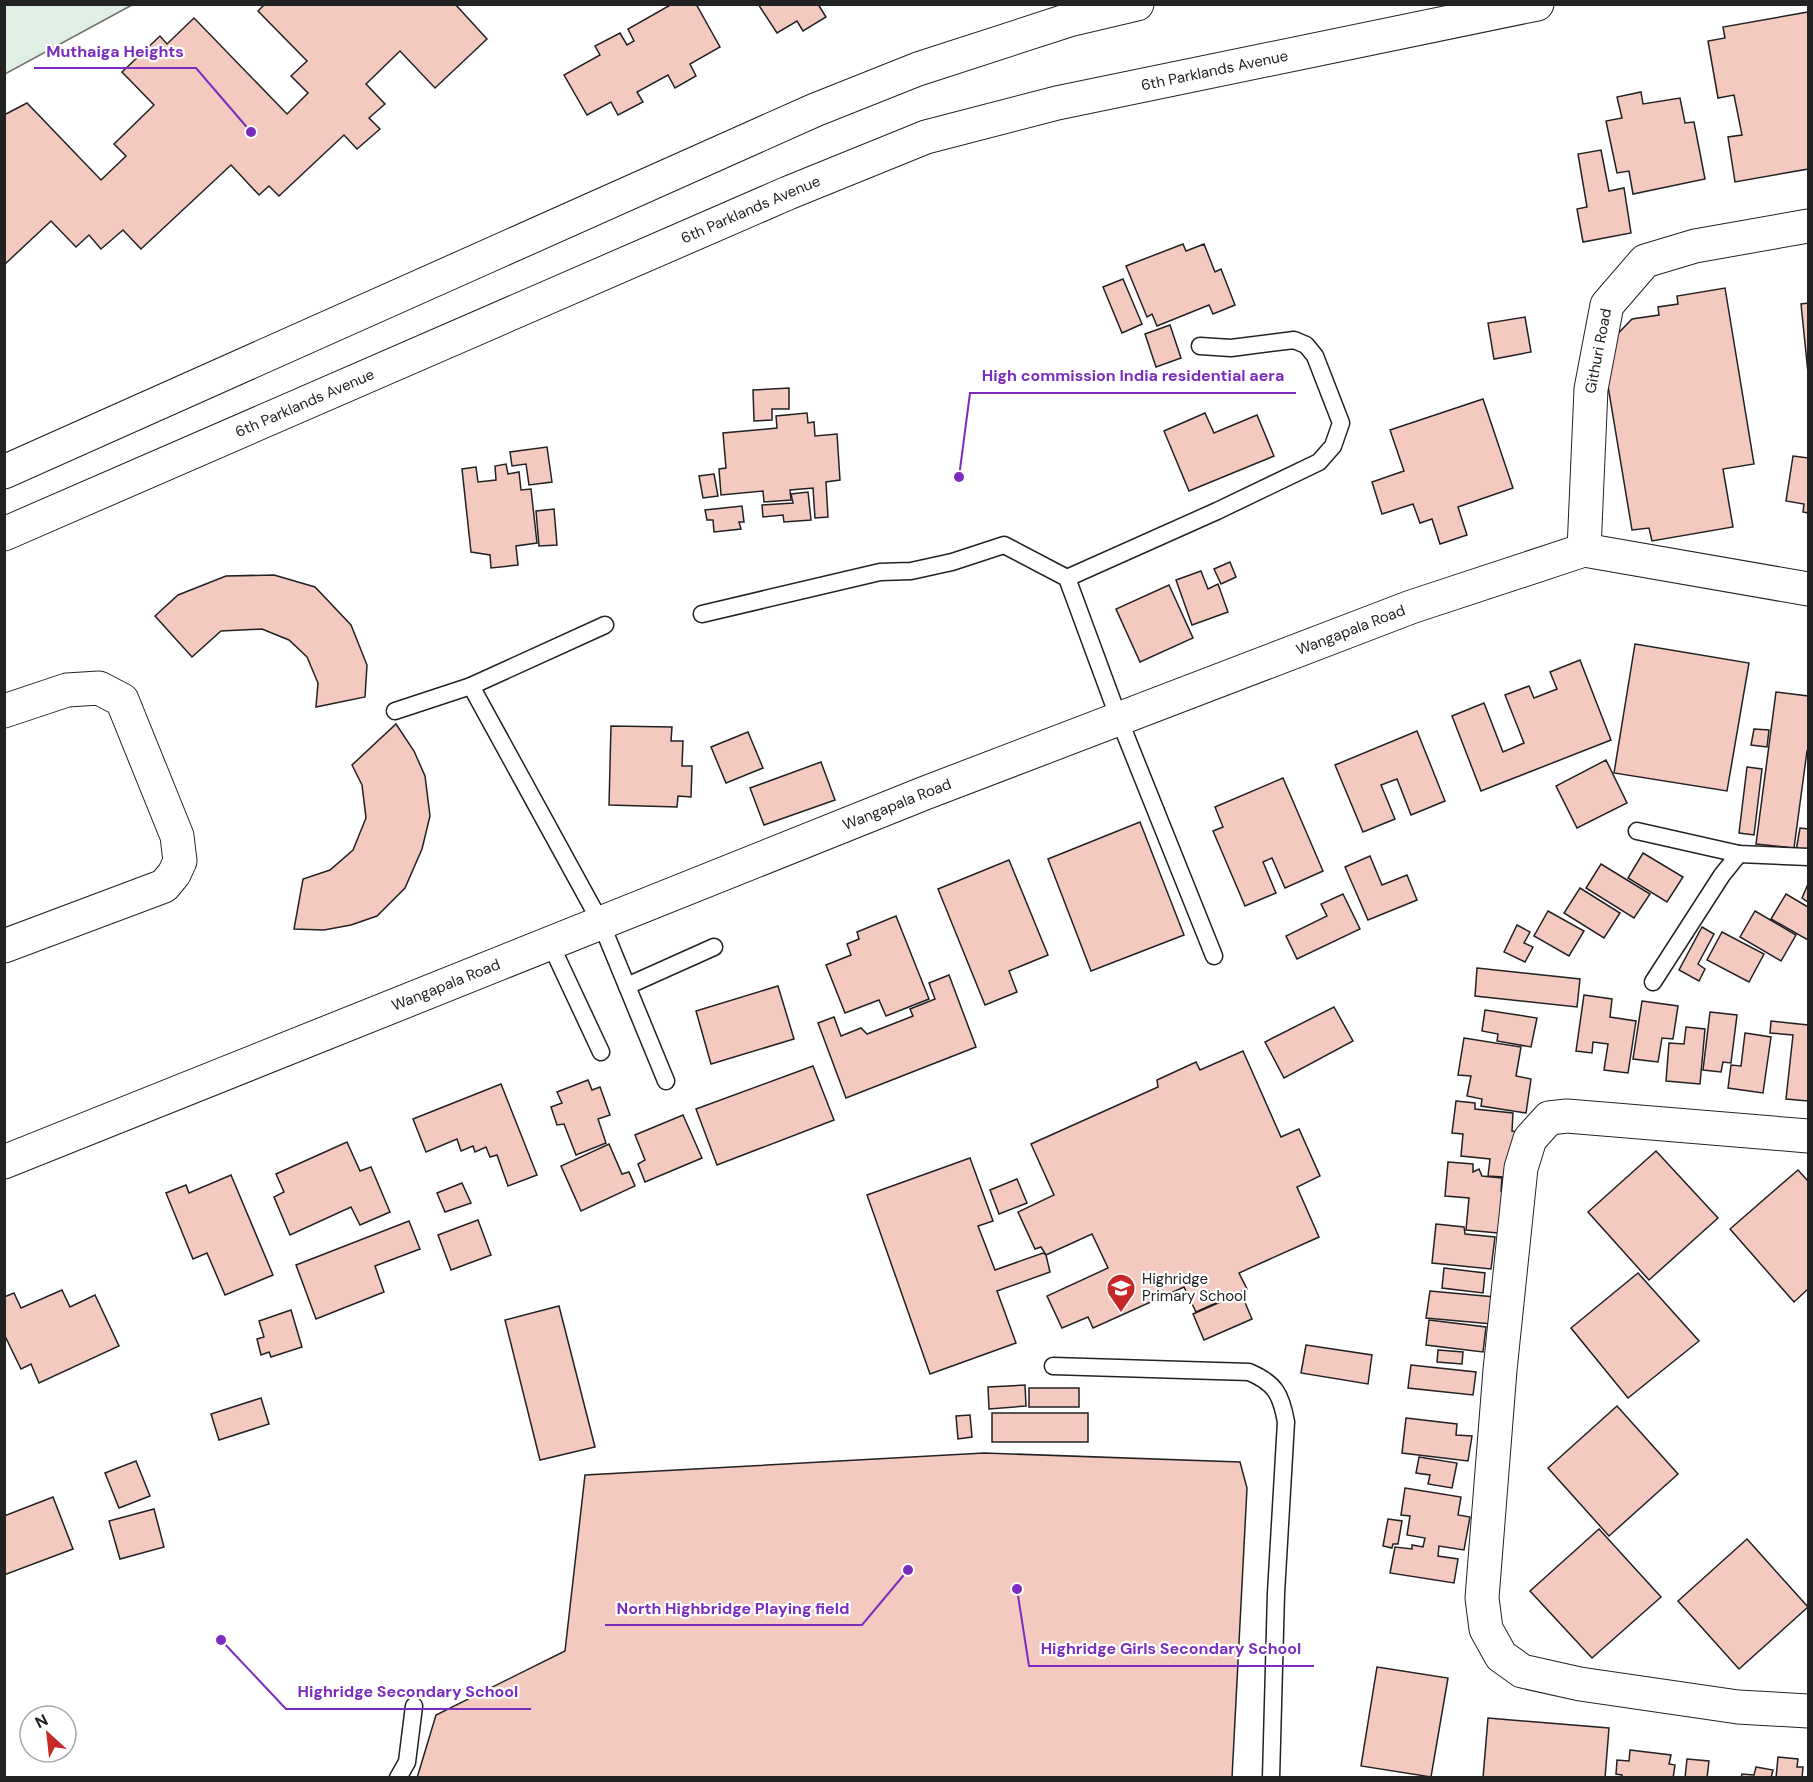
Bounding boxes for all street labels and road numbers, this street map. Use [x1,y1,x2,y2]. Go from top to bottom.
street label: 6th Parklands Avenue [1139,46,1290,95]
street label: 6th Parklands Avenue [678,171,823,248]
street label: Githuri Road [1580,307,1616,395]
street label: 6th Parklands Avenue [232,364,377,442]
street label: Wangapala Road [1293,600,1408,660]
street label: Wangapala Road [840,774,954,835]
street label: Wangapala Road [389,954,503,1016]

